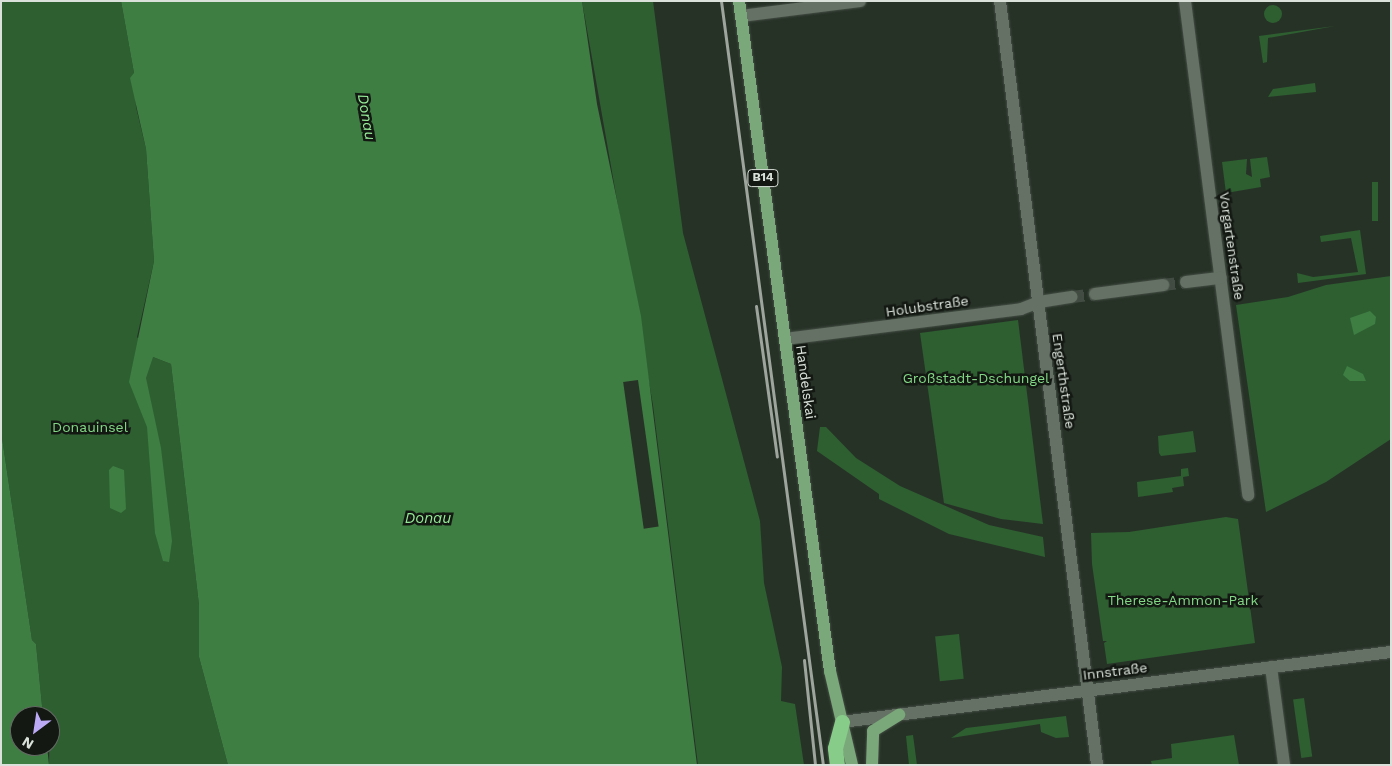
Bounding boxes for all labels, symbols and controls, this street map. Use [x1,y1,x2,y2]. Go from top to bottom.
water label: Donau [353,92,379,142]
road number: B14 [747,168,779,188]
street label: Vorgartenstraße [1216,191,1248,301]
street label: Holubstraße [884,292,970,320]
street label: Engerthstraße [1049,332,1079,430]
street label: Handelskai [792,344,820,420]
park label: Großstadt-Dschungel [903,370,1049,386]
park label: Donauinsel [52,419,128,435]
water label: Donau [405,510,451,528]
park label: Therese-Ammon-Park [1107,592,1259,608]
street label: Innstraße [1082,659,1148,683]
north arrow [10,706,60,756]
text: N [19,733,36,753]

